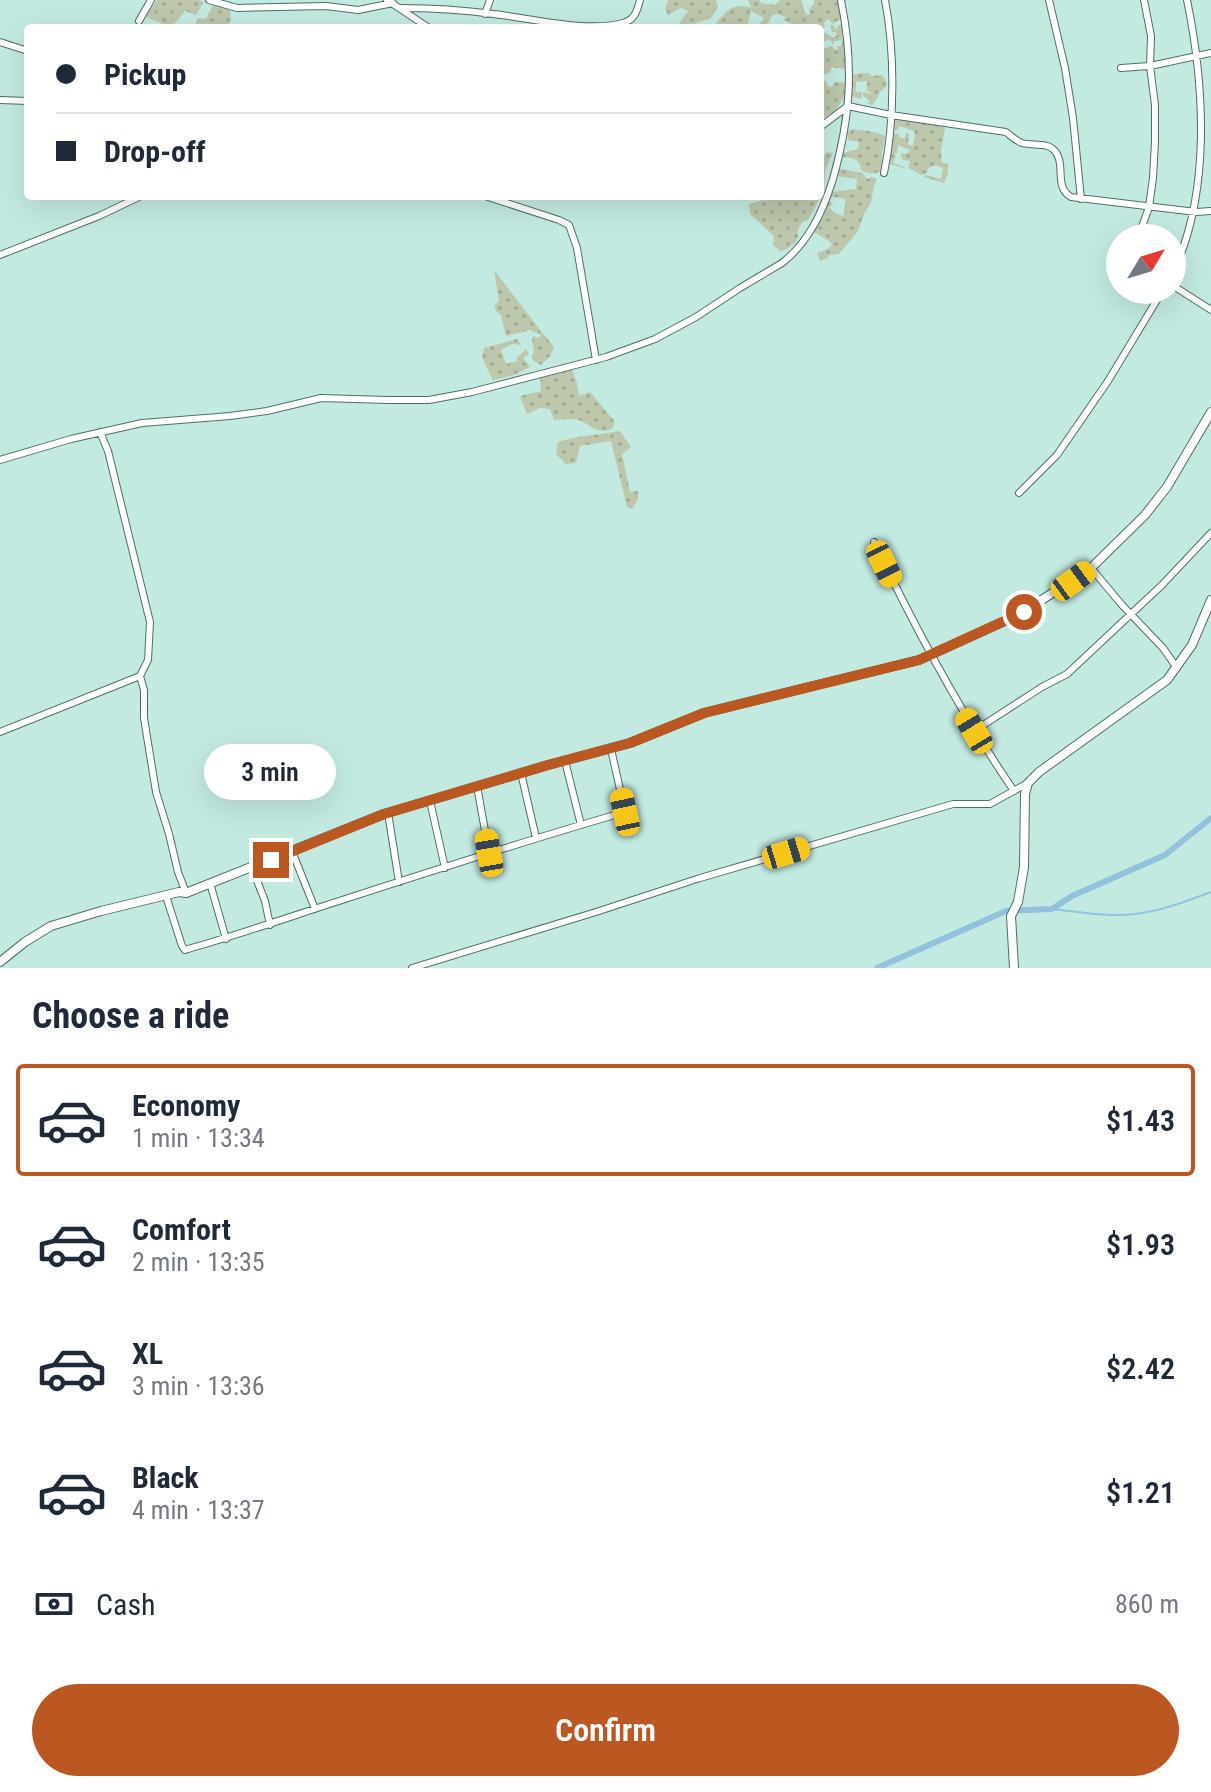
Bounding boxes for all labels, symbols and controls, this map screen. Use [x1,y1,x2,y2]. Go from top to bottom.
text: Pickup [104,57,186,92]
text: Drop-off [104,134,206,169]
north arrow [1106,224,1186,304]
map controls [1106,224,1186,304]
car [863,537,905,591]
car [1047,557,1099,605]
route start [1006,594,1042,630]
car [951,704,997,758]
callout: 3 min [205,744,337,800]
text: 3 min [241,757,299,787]
car [608,786,642,838]
car [473,827,505,879]
car [760,835,812,871]
route end [253,842,289,878]
text: Choose a ride [32,995,229,1037]
icon: car [36,1084,108,1156]
text: Economy [132,1088,240,1123]
text: $1.43 [1106,1103,1175,1138]
text: 1 min · 13:34 [132,1123,265,1153]
icon: car [36,1208,108,1280]
text: Comfort [132,1212,231,1247]
text: $1.93 [1106,1227,1175,1262]
text: 2 min · 13:35 [132,1247,265,1277]
icon: car [36,1332,108,1404]
text: XL [132,1336,163,1371]
text: $2.42 [1106,1351,1175,1386]
text: 3 min · 13:36 [132,1371,265,1401]
icon: car [36,1456,108,1528]
text: Black [132,1460,199,1495]
text: $1.21 [1106,1475,1175,1510]
text: 4 min · 13:37 [132,1495,265,1525]
icon: cash [32,1582,76,1626]
text: Cash [96,1587,156,1622]
text: 860 m [1115,1589,1179,1619]
button: Confirm [32,1684,1179,1776]

